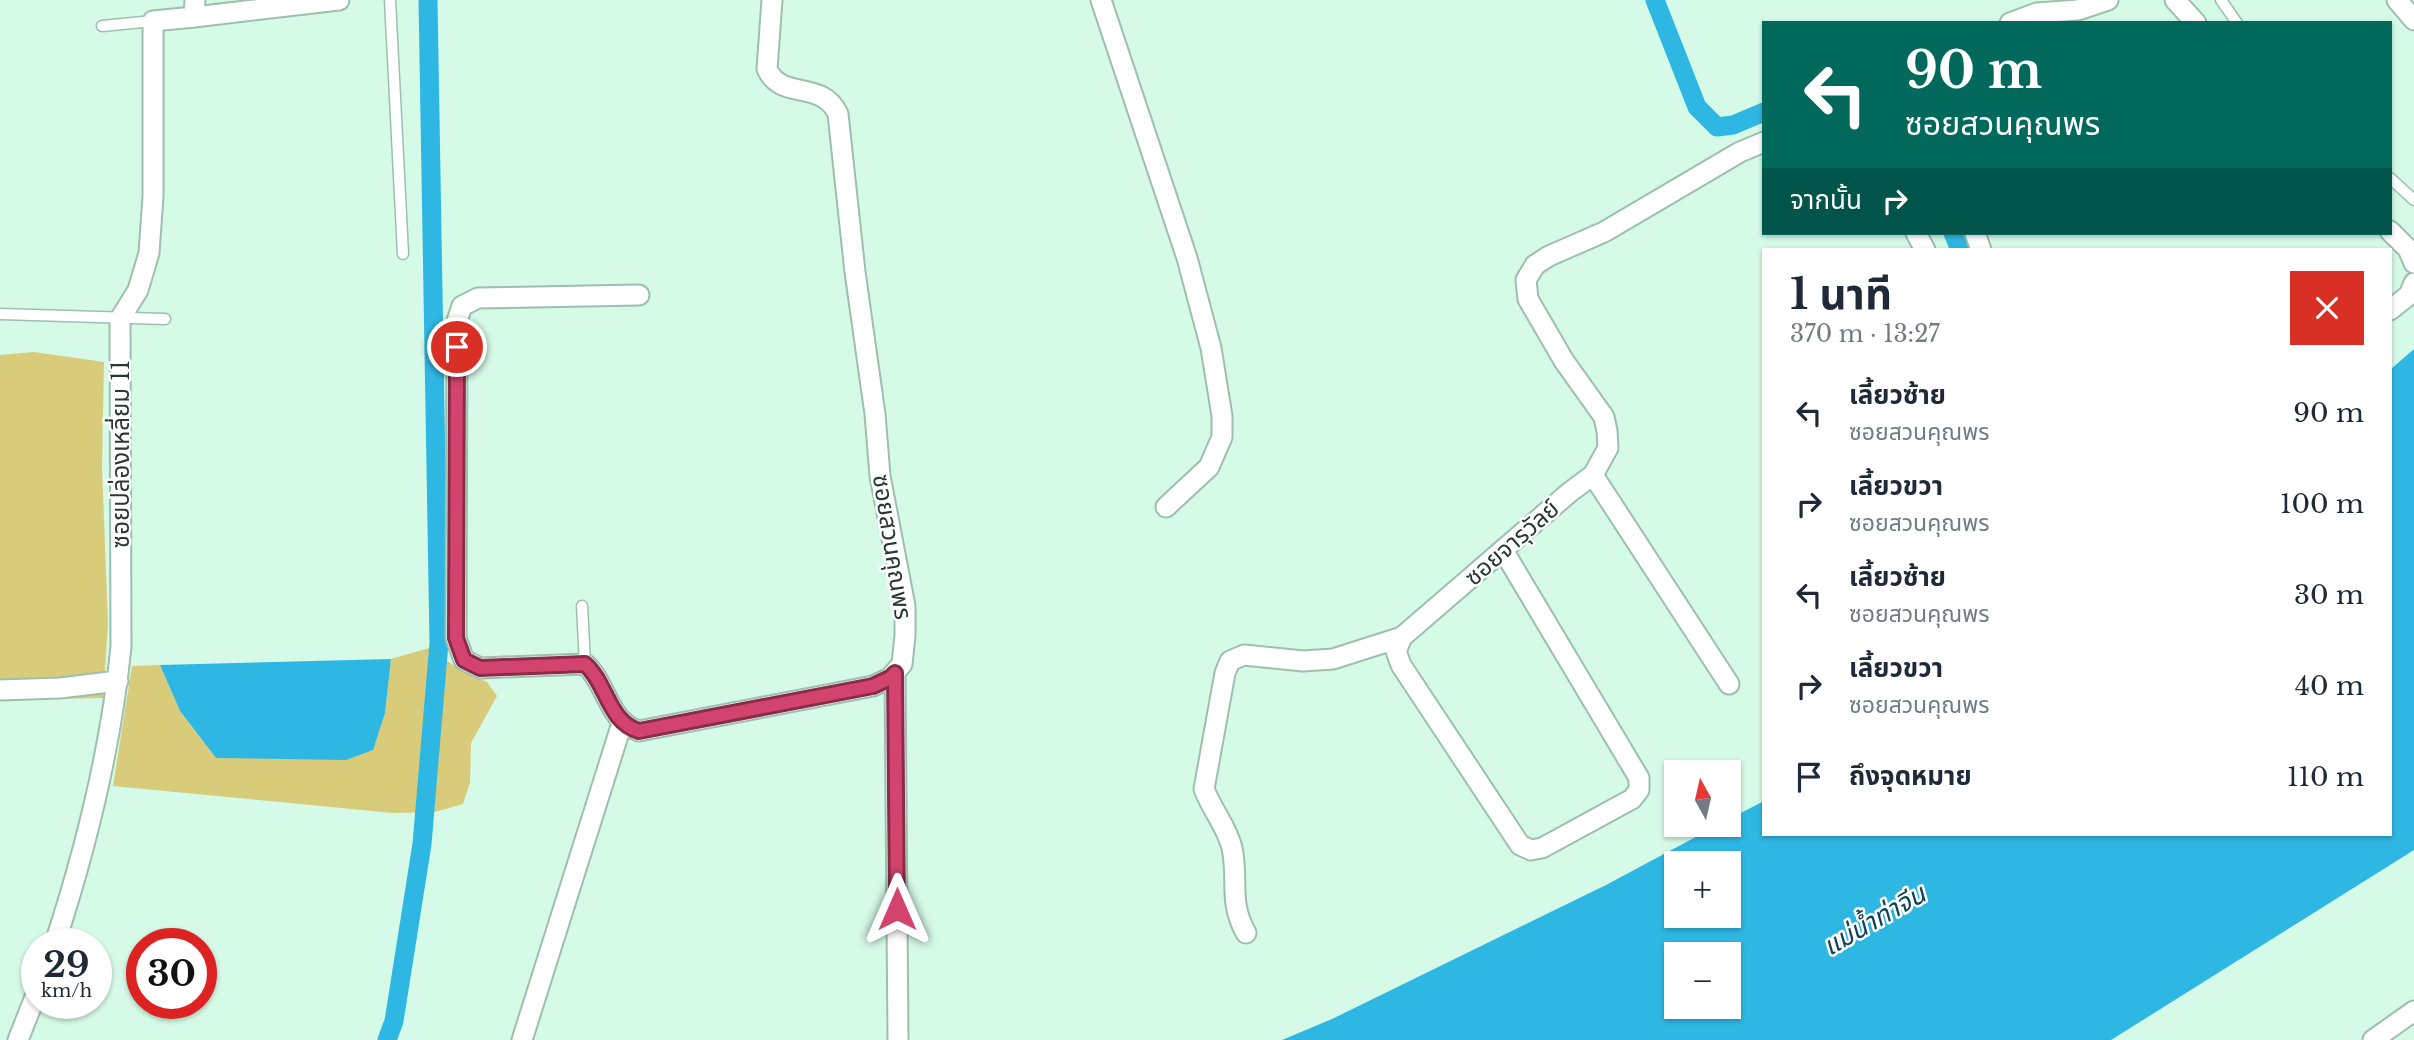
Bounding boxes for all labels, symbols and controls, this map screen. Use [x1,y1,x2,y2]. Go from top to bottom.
text: 90 m [1905,40,2042,101]
icon: left [1790,49,1881,140]
text: ซอยสวนคุณพร [1905,104,2100,144]
icon: right [1876,182,1914,220]
text: จากนั้น [1790,184,1862,216]
text: 1 นาที [1790,268,1892,320]
button: close [2290,271,2364,345]
pin [427,317,487,377]
text: 370 m · 13:27 [1790,320,1940,348]
icon: arrive [438,328,476,366]
street label: ซอยปล่องเหลี่ยม 11 [104,360,135,548]
text: เลี้ยวซ้าย [1849,379,1946,411]
icon: left [1790,394,1828,432]
text: 90 m [2293,397,2364,429]
text: ซอยสวนคุณพร [1849,418,1989,446]
text: เลี้ยวขวา [1849,470,1943,502]
street label: ซอยสวนคุณพร [866,472,918,622]
icon: right [1790,485,1828,523]
text: 100 m [2280,488,2364,520]
street label: ซอยจารุวัลย์ [1459,494,1566,592]
text: ซอยสวนคุณพร [1849,509,1989,537]
text: เลี้ยวซ้าย [1849,561,1946,593]
icon: left [1790,576,1828,614]
text: 30 m [2294,579,2364,611]
text: ซอยสวนคุณพร [1849,600,1989,628]
text: เลี้ยวขวา [1849,652,1943,684]
icon: right [1790,667,1828,705]
text: 40 m [2295,670,2364,702]
text: ซอยสวนคุณพร [1849,691,1989,719]
icon: arrive [1790,758,1828,796]
north arrow [1664,760,1741,836]
map controls [1664,760,1741,1019]
text: ถึงจุดหมาย [1849,760,1972,792]
text: 110 m [2287,761,2364,793]
button: + [1664,851,1741,928]
position arrow [860,872,934,946]
water label: แม่น้ำท่าจีน [1816,875,1933,962]
speed limit sign: 30 [126,928,217,1019]
button: − [1664,942,1741,1019]
text: 29 [43,943,90,986]
text: km/h [41,980,92,1002]

